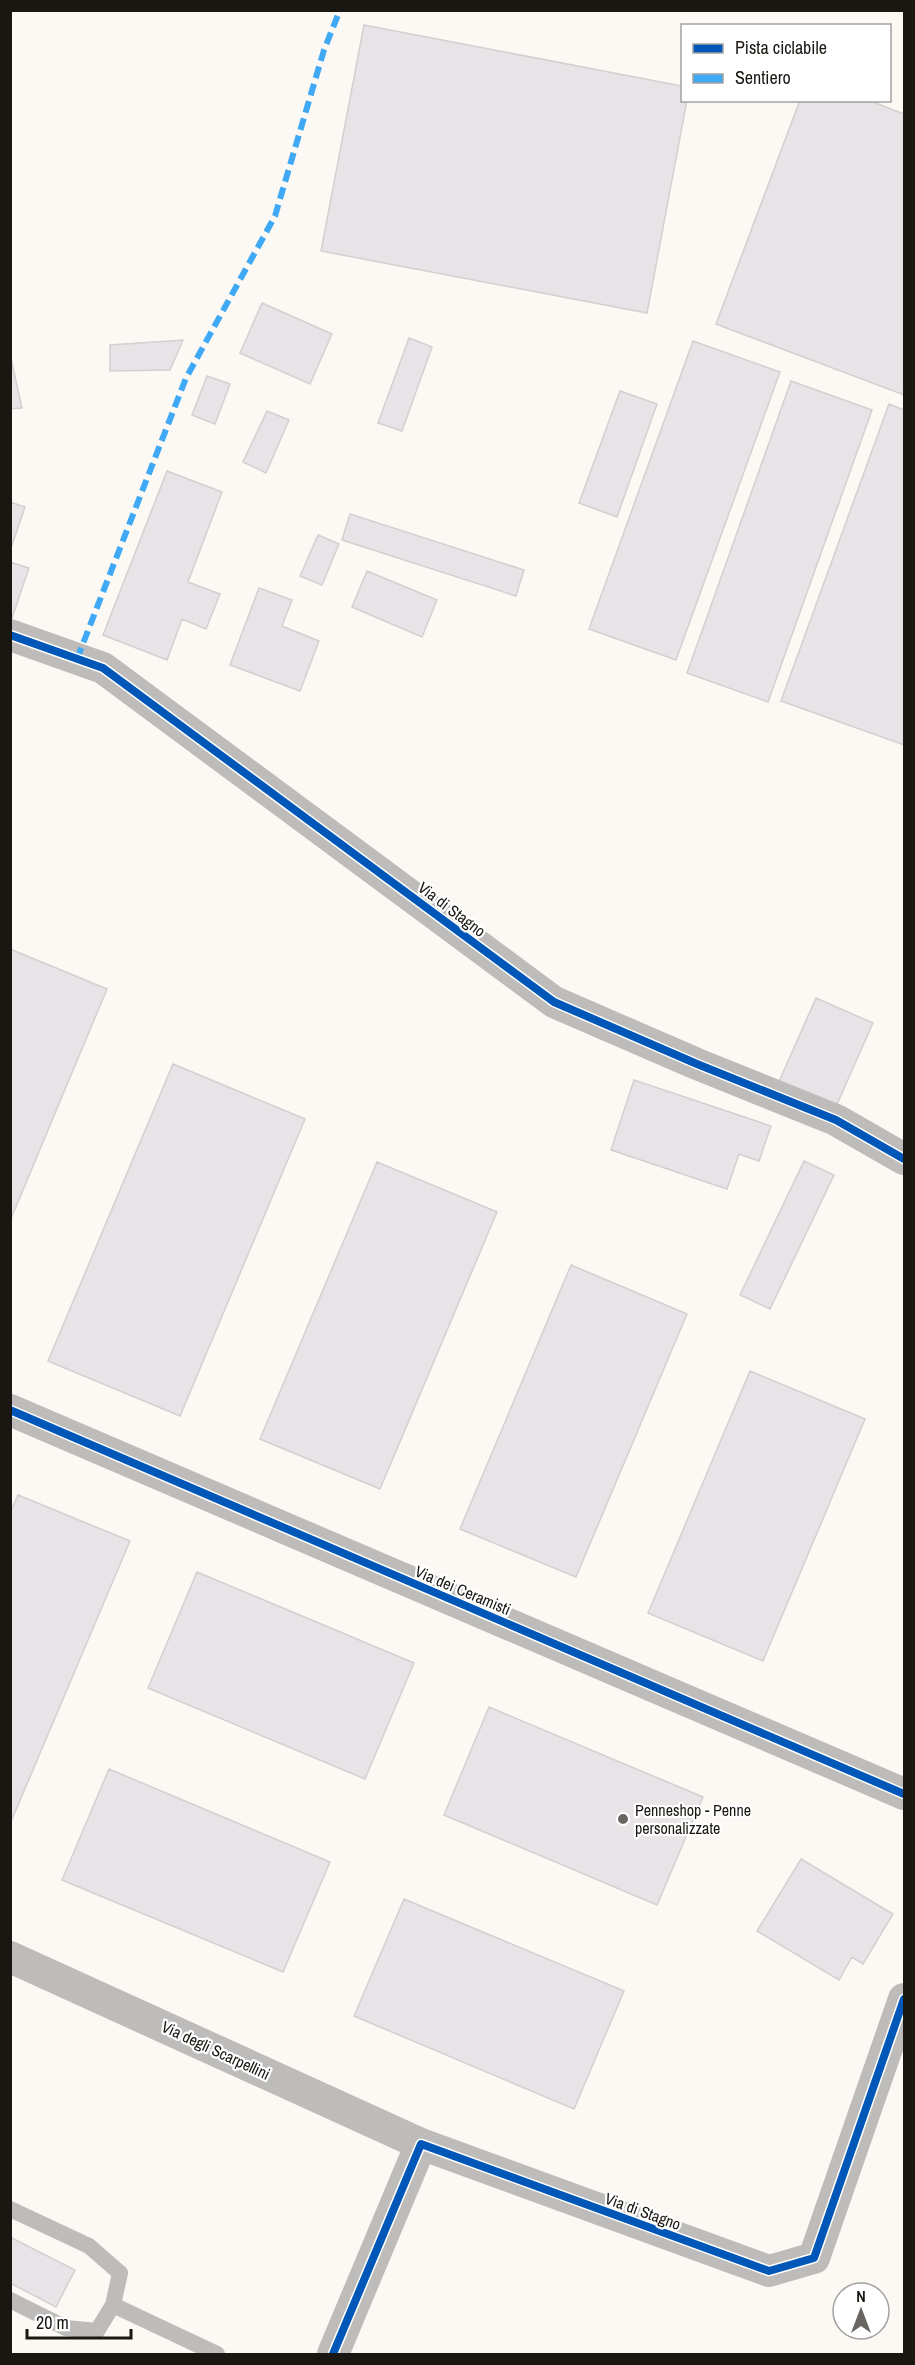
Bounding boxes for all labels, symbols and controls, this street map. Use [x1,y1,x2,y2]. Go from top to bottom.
legend [681,24,891,102]
text: Pista ciclabile [735,35,827,60]
text: Sentiero [735,65,791,90]
street label: Via di Stagno [414,876,490,942]
street label: Via dei Ceramisti [412,1560,514,1620]
place label: Penneshop - Penne personalizzate [635,1799,751,1839]
marker: Penneshop - Penne personalizzate [616,1812,630,1826]
street label: Via degli Scarpellini [158,2015,274,2085]
street label: Via di Stagno [602,2187,684,2235]
north arrow [831,2281,891,2341]
text: N [856,2285,866,2307]
scale bar [27,2302,130,2340]
text: 20 m [36,2310,69,2335]

